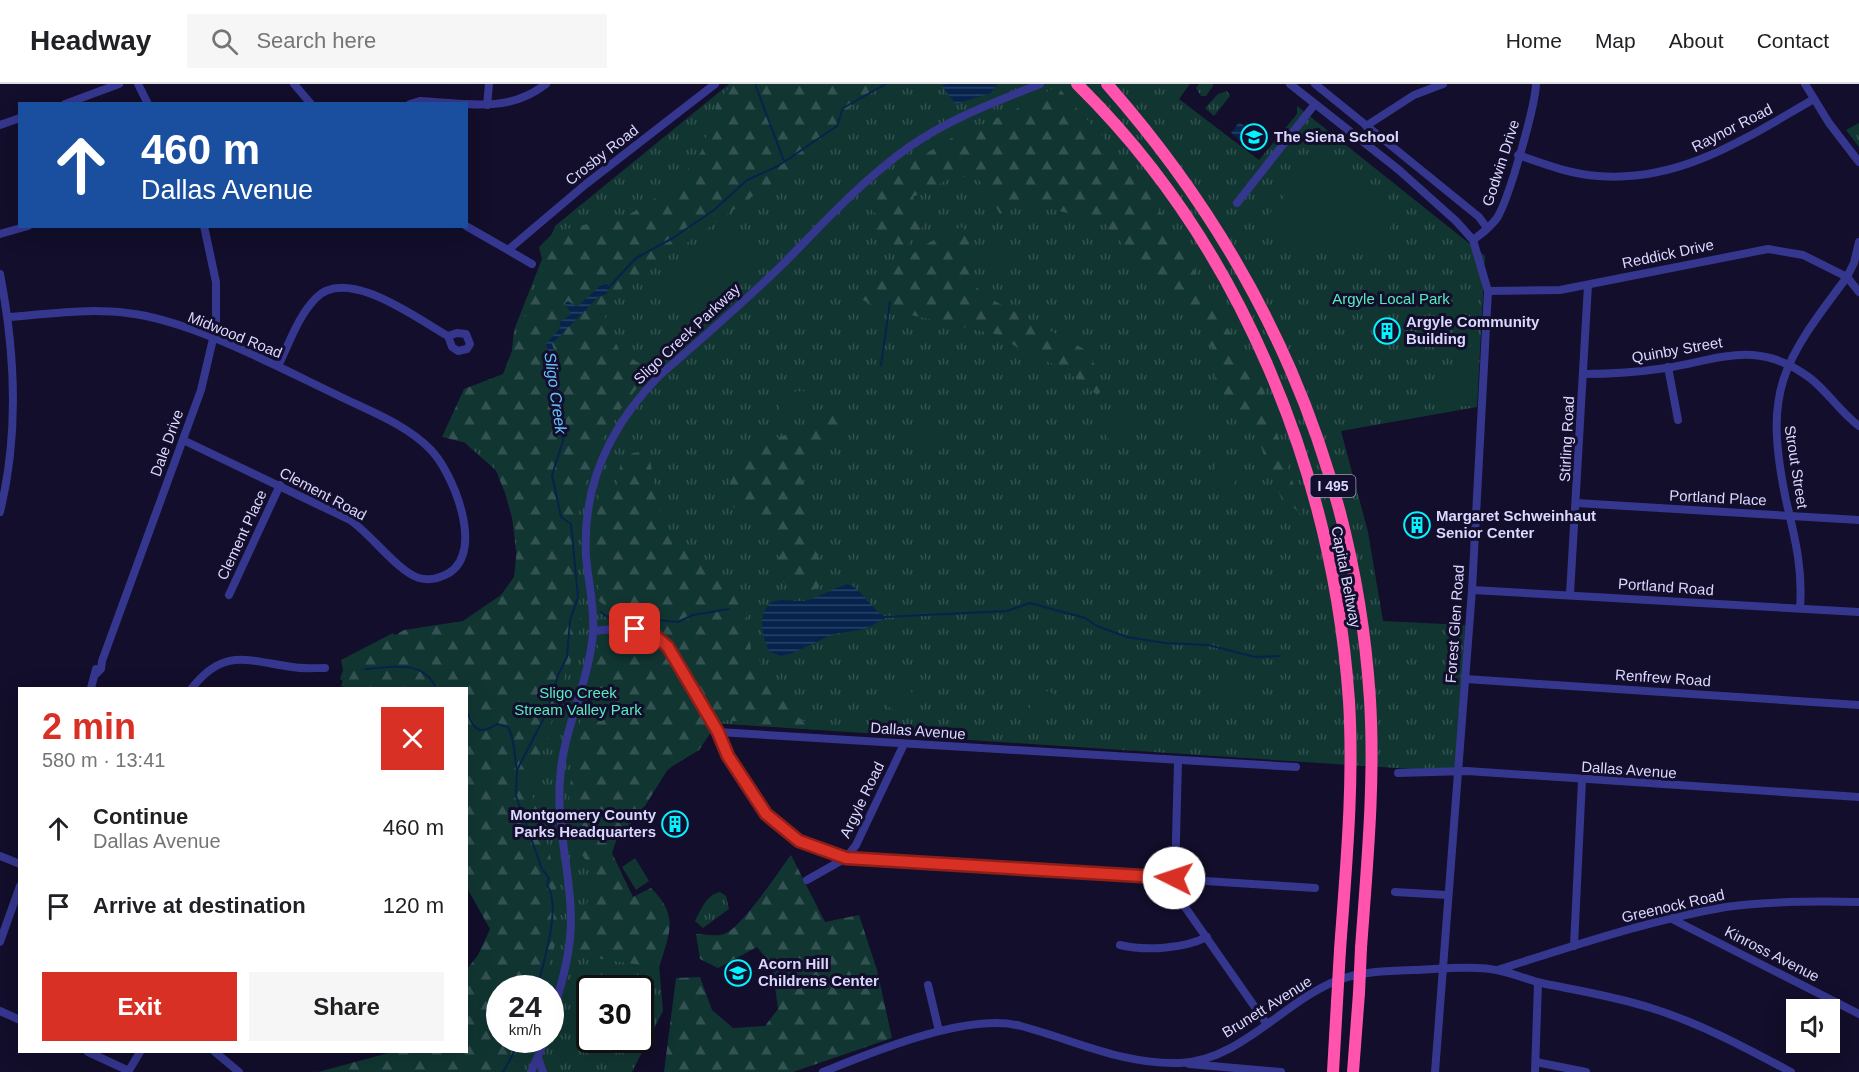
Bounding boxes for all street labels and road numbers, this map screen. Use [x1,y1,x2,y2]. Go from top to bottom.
street label: Raynor Road [1689,100,1775,155]
street label: Godwin Drive [1479,117,1523,208]
street label: Crosby Road [562,121,641,188]
street label: Reddick Drive [1620,235,1715,272]
street label: Sligo Creek Parkway [630,280,744,387]
street label: Midwood Road [186,308,285,361]
street label: Quinby Street [1630,333,1724,366]
street label: Stirling Road [1556,396,1577,482]
street label: Dale Drive [147,407,186,479]
street label: Strout Street [1782,424,1812,511]
street label: Clement Road [277,464,370,524]
road number: I 495 [1310,475,1356,497]
street label: Portland Place [1669,486,1767,509]
street label: Clement Place [213,487,270,583]
street label: Capital Beltway [1328,525,1365,630]
street label: Forest Glen Road [1442,564,1467,684]
street label: Portland Road [1618,575,1714,598]
street label: Renfrew Road [1615,666,1711,689]
street label: Dallas Avenue [870,719,966,742]
street label: Dallas Avenue [1581,758,1677,781]
street label: Argyle Road [836,759,887,841]
street label: Greenock Road [1620,885,1726,926]
street label: Kinross Avenue [1722,922,1822,985]
street label: Brunett Avenue [1219,972,1315,1041]

